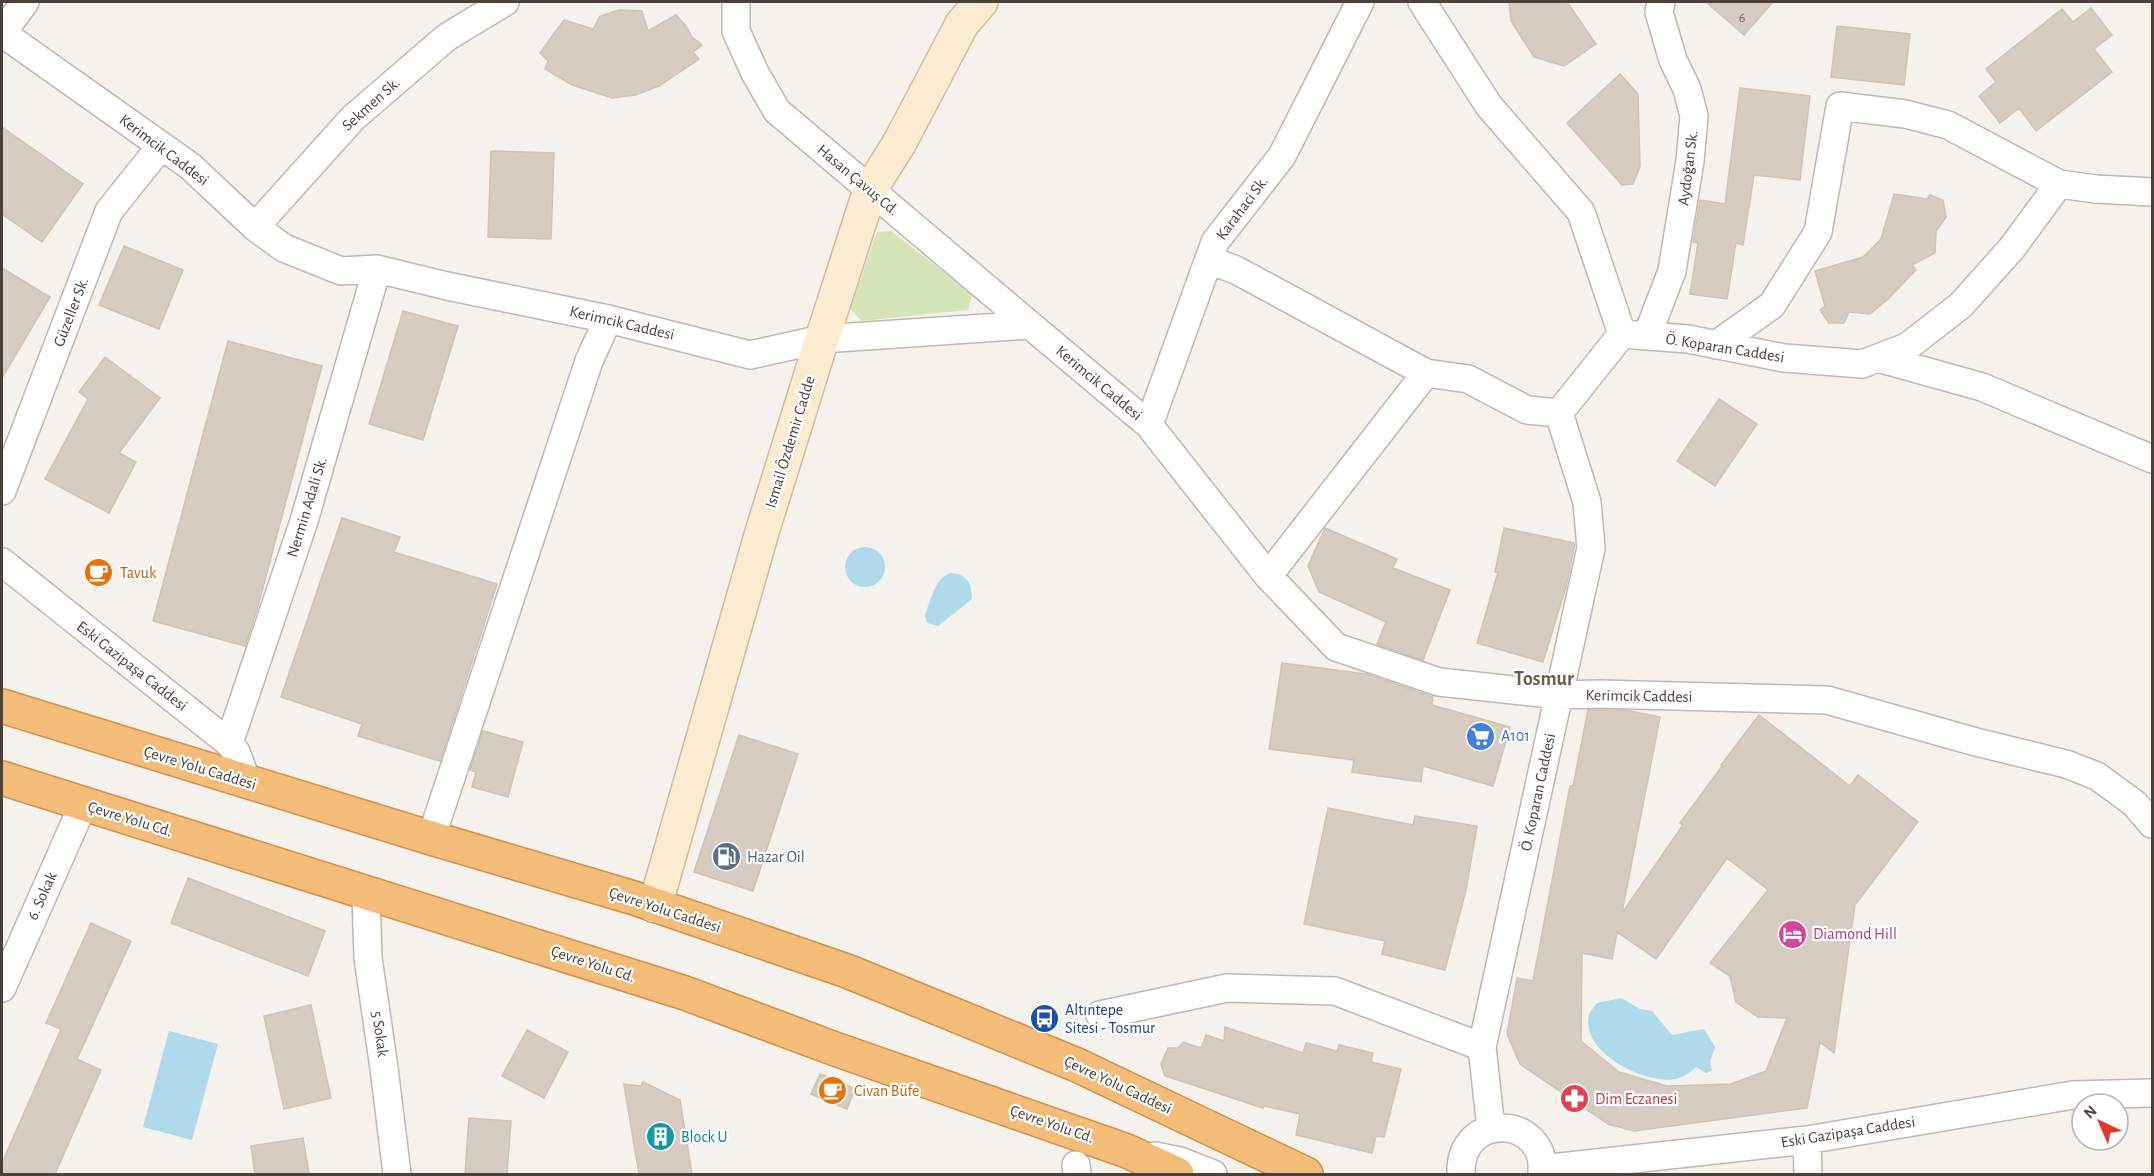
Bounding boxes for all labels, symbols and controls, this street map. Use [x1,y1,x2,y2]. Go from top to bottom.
house number: 6 [1739,11,1745,25]
street label: Sekmen Sk. [339,74,403,134]
street label: Kerimcik Caddesi [116,111,212,189]
street label: Aydoğan Sk. [1675,129,1702,207]
street label: Hasan Çavuş Cd. [814,141,902,219]
street label: Karahaci Sk. [1213,173,1271,243]
street label: Güzeller Sk. [51,275,91,349]
street label: Kerimcik Caddesi [568,303,676,343]
street label: Ö. Koparan Caddesi [1665,329,1786,365]
street label: Kerimcik Caddesi [1053,342,1145,424]
street label: Ismail Ôzdemir Cadde [760,374,818,510]
street label: Nermin Adali Sk. [284,455,330,559]
cafe icon: Tavuk [83,557,115,589]
place label: Tavuk [120,565,157,581]
street label: Eski Gazipaşa Caddesi [74,618,190,714]
district label: Tosmur [1514,669,1574,689]
street label: Kerimcik Caddesi [1585,687,1693,705]
supermarket icon: A101 [1464,720,1496,752]
place label: A101 [1501,728,1530,744]
street label: Ö. Koparan Caddesi [1516,731,1558,852]
street label: Çevre Yolu Caddesi [142,743,258,793]
street label: Çevre Yolu Cd. [86,799,174,839]
fuel station icon: Hazar Oil [710,841,742,873]
place label: Hazar Oil [747,849,805,865]
street label: 6. Sokak [24,869,60,922]
street label: Çevre Yolu Caddesi [607,884,723,936]
hotel icon: Diamond Hill [1776,918,1808,950]
place label: Diamond Hill [1813,926,1897,942]
street label: Çevre Yolu Cd. [549,943,637,985]
place label: Altıntepe Sitesi - Tosmur [1065,1002,1156,1036]
bus stop icon: Altıntepe Sitesi - Tosmur [1028,1003,1060,1035]
street label: 5 Sokak [369,1010,391,1059]
street label: Çevre Yolu Caddesi [1062,1053,1174,1117]
cafe icon: Civan Büfe [817,1075,849,1107]
place label: Civan Büfe [854,1083,919,1099]
pharmacy icon: Dim Eczanesi [1558,1083,1590,1115]
place label: Dim Eczanesi [1595,1091,1677,1107]
north arrow [2070,1092,2130,1152]
street label: Çevre Yolu Cd. [1008,1102,1096,1146]
text: N [2081,1102,2100,1122]
street label: Eski Gazipaşa Caddesi [1780,1113,1916,1151]
building icon: Block U [644,1121,676,1153]
place label: Block U [681,1129,728,1145]

